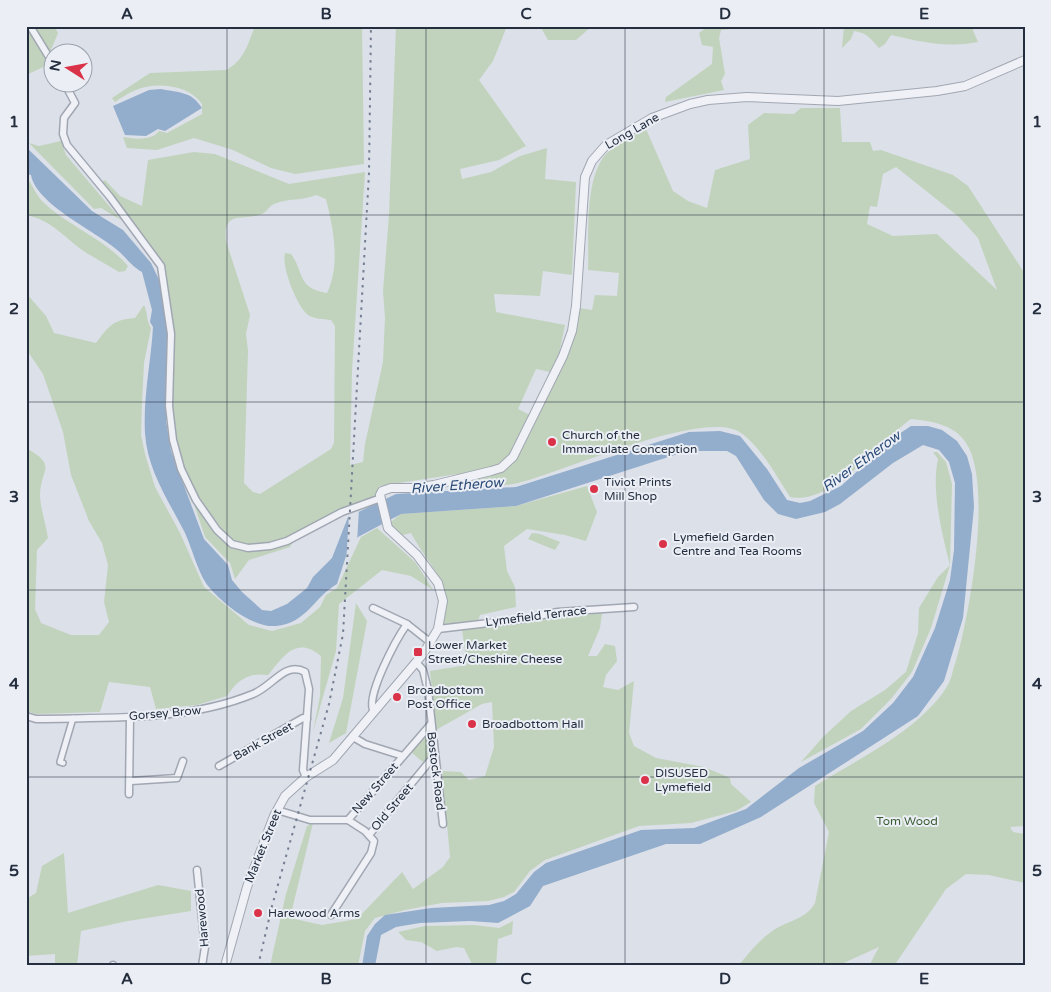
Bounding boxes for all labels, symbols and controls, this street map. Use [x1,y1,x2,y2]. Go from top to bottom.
text: A [121,4,133,24]
text: B [320,4,332,24]
text: C [520,4,532,24]
text: D [719,4,731,24]
text: E [919,4,929,24]
north arrow [42,42,92,92]
text: N [46,58,65,73]
street label: Long Lane [603,110,662,152]
text: 1 [9,112,19,132]
text: 1 [1032,112,1042,132]
text: 2 [9,299,19,319]
text: 2 [1032,299,1042,319]
water label: River Etherow [819,426,905,496]
place label: Church of the Immaculate Conception [562,428,697,456]
marker: Church of the Immaculate Conception [546,436,558,448]
water label: River Etherow [410,474,506,497]
place label: Tiviot Prints Mill Shop [604,475,672,503]
marker: Tiviot Prints Mill Shop [588,483,600,495]
text: 3 [9,487,19,507]
text: 3 [1032,487,1042,507]
place label: Lymefield Garden Centre and Tea Rooms [673,530,802,558]
marker: Lymefield Garden Centre and Tea Rooms [657,538,669,550]
street label: Lymefield Terrace [485,603,588,629]
place label: Lower Market Street/Cheshire Cheese [428,638,562,666]
marker: Lower Market Street/Cheshire Cheese [412,646,424,658]
text: 4 [9,674,19,694]
text: 4 [1032,674,1042,694]
place label: Broadbottom Post Office [407,683,483,711]
marker: Broadbottom Post Office [391,691,403,703]
street label: Gorsey Brow [128,703,202,723]
place label: Broadbottom Hall [482,717,583,731]
marker: Broadbottom Hall [466,718,478,730]
street label: Bank Street [231,719,296,763]
street label: Bostock Road [424,731,448,811]
street label: New Street [349,759,401,816]
place label: DISUSED Lymefield [655,766,711,794]
marker: DISUSED Lymefield [639,774,651,786]
street label: Old Street [368,780,416,834]
street label: Market Street [242,807,284,885]
park label: Tom Wood [876,814,938,828]
text: 5 [9,861,19,881]
text: 5 [1032,861,1042,881]
street label: Harewood [192,888,212,948]
place label: Harewood Arms [268,906,360,920]
marker: Harewood Arms [252,907,264,919]
text: A [121,969,133,989]
text: B [320,969,332,989]
text: C [520,969,532,989]
text: D [719,969,731,989]
text: E [919,969,929,989]

